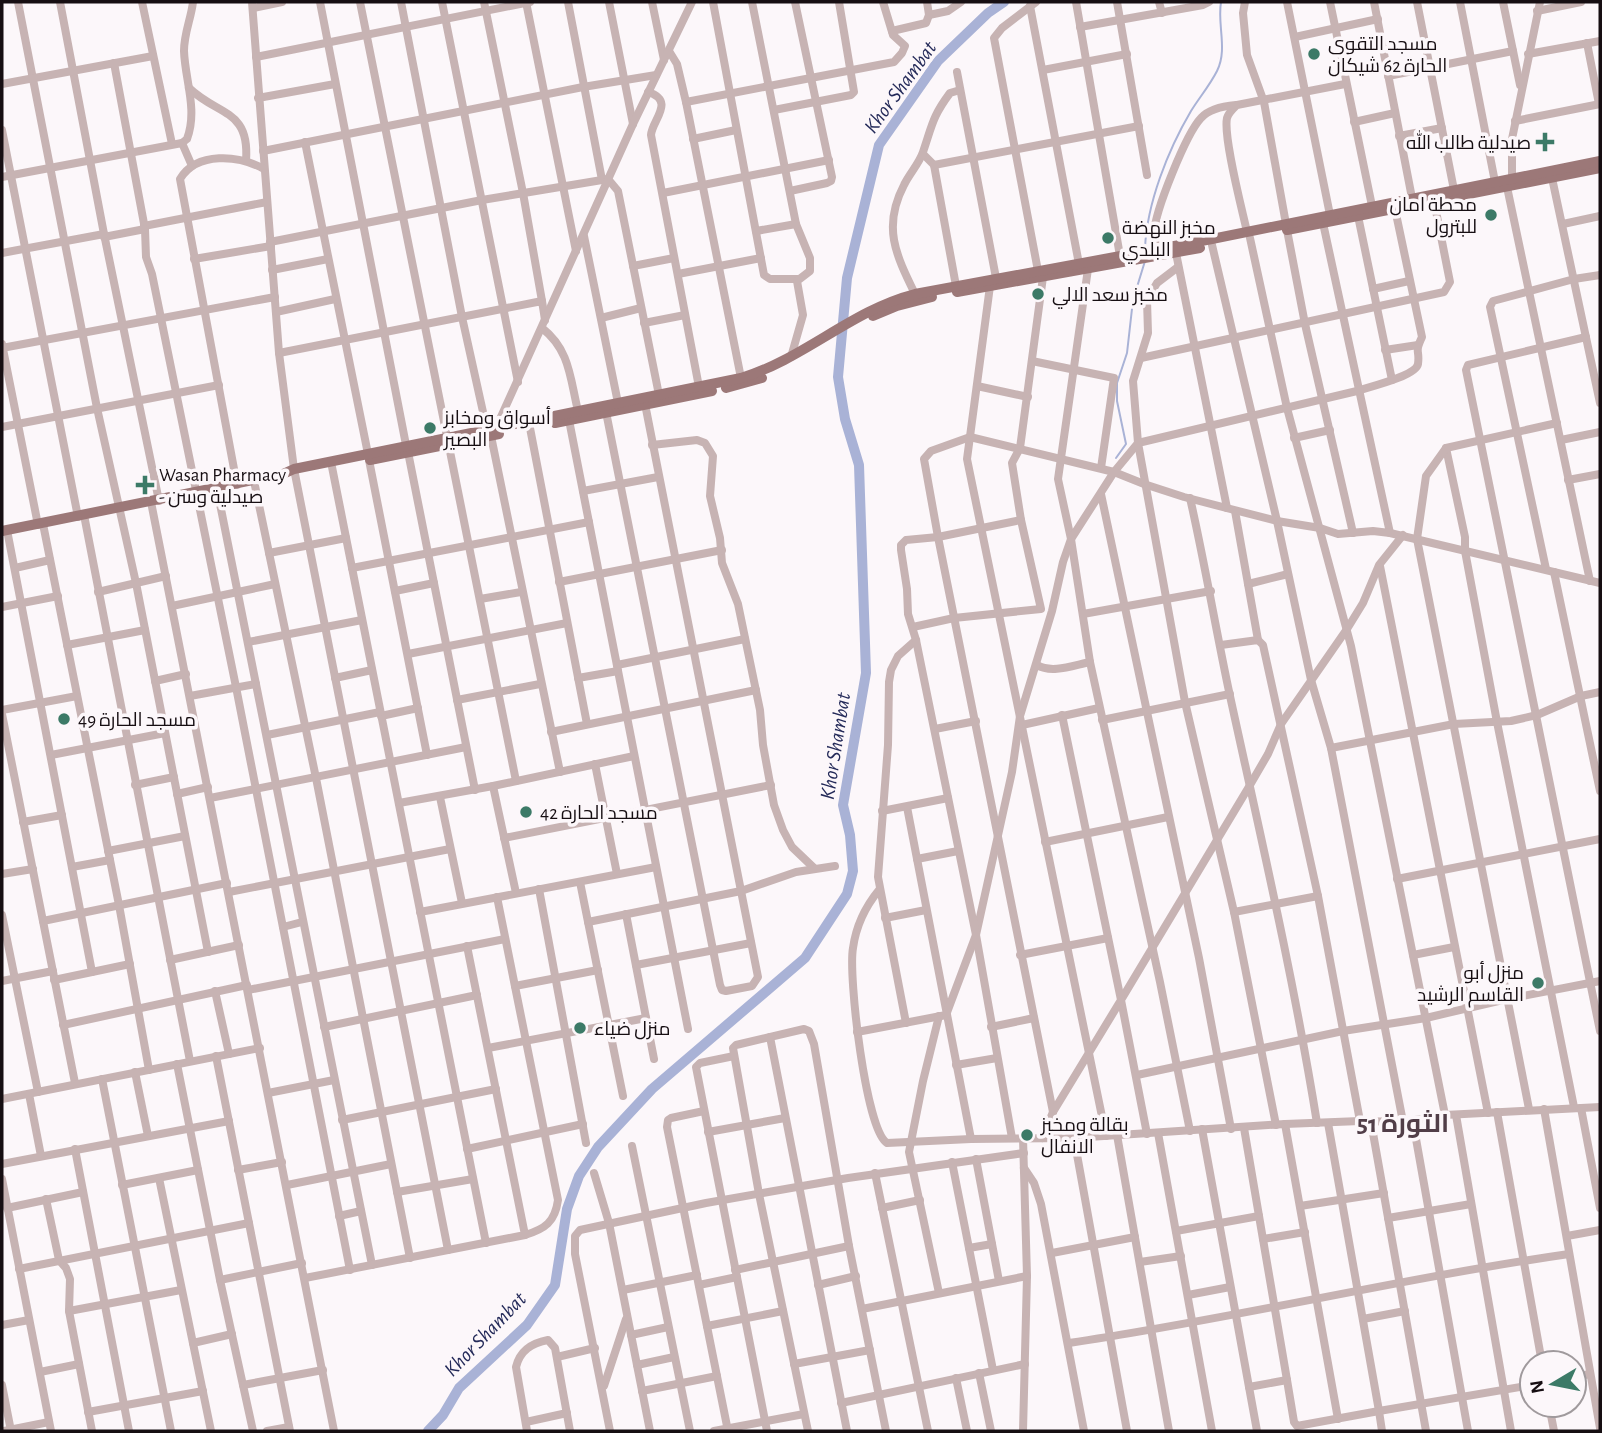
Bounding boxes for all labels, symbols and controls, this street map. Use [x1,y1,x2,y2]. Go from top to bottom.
place label: مسجد التقوى الحارة 62 شيكان [1328,35,1447,77]
water label: Khor Shambat [860,37,941,137]
marker: مسجد التقوى الحارة 62 شيكان [1306,46,1322,62]
place label: صيدلية طالب الله [1406,130,1531,153]
marker: صيدلية طالب الله [1537,134,1553,150]
place label: محطة امان للبترول [1389,196,1477,238]
marker: محطة امان للبترول [1483,207,1499,223]
place label: مخبز النهضة البلدي [1122,219,1216,264]
marker: مخبز النهضة البلدي [1100,230,1116,246]
marker: مخبز سعد الالي [1030,286,1046,302]
place label: مخبز سعد الالي [1052,286,1168,309]
place label: أسواق ومخابز البصير [443,406,551,451]
marker: أسواق ومخابز البصير [422,420,438,436]
place label: Wasan Pharmacy - صيدلية وسن [159,466,286,508]
marker: Wasan Pharmacy - صيدلية وسن [137,477,153,493]
water label: Khor Shambat [817,691,854,801]
marker: مسجد الحارة 49 [56,711,72,727]
place label: مسجد الحارة 49 [78,711,196,731]
marker: مسجد الحارة 42 [518,804,534,820]
place label: مسجد الحارة 42 [540,804,658,824]
place label: منزل أبو القاسم الرشيد [1417,961,1524,1008]
marker: منزل أبو القاسم الرشيد [1530,975,1546,991]
marker: منزل ضياء [572,1020,588,1036]
place label: منزل ضياء [594,1020,670,1040]
district label: الثورة 51 [1357,1110,1449,1138]
place label: بقالة ومخبز الانفال [1040,1116,1128,1158]
marker: بقالة ومخبز الانفال [1019,1127,1035,1143]
water label: Khor Shambat [440,1288,530,1381]
north arrow [1518,1349,1588,1419]
text: N [1527,1379,1548,1395]

